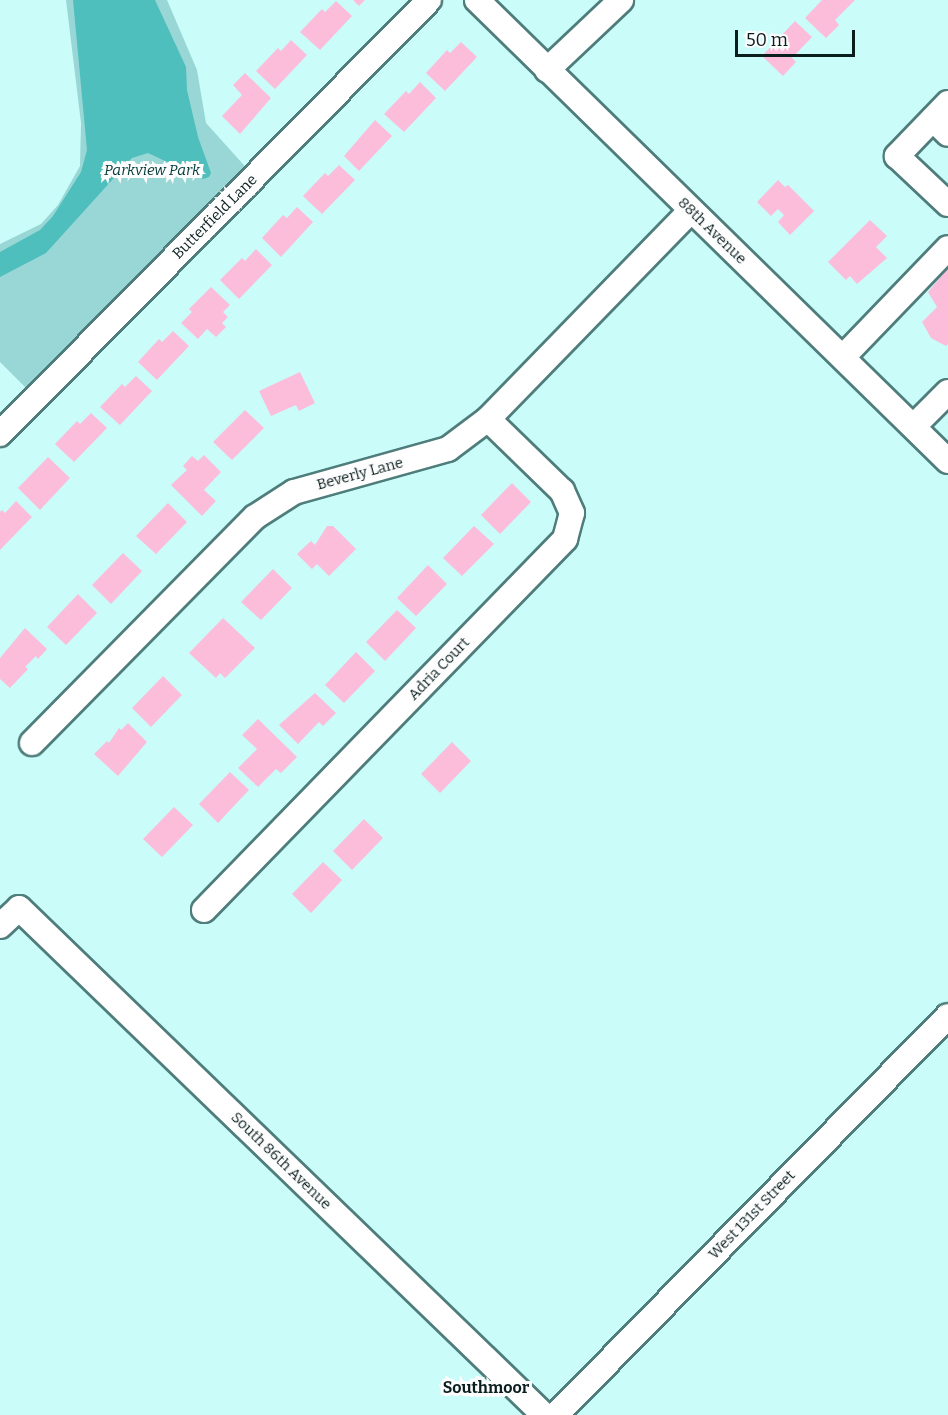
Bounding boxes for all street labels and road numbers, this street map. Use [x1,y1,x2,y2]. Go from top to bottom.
street label: Butterfield Lane [169,171,261,263]
street label: 88th Avenue [674,194,750,268]
street label: Beverly Lane [315,454,405,494]
street label: Adria Court [405,634,473,704]
street label: South 86th Avenue [227,1109,335,1213]
street label: West 131st Street [705,1167,799,1263]

